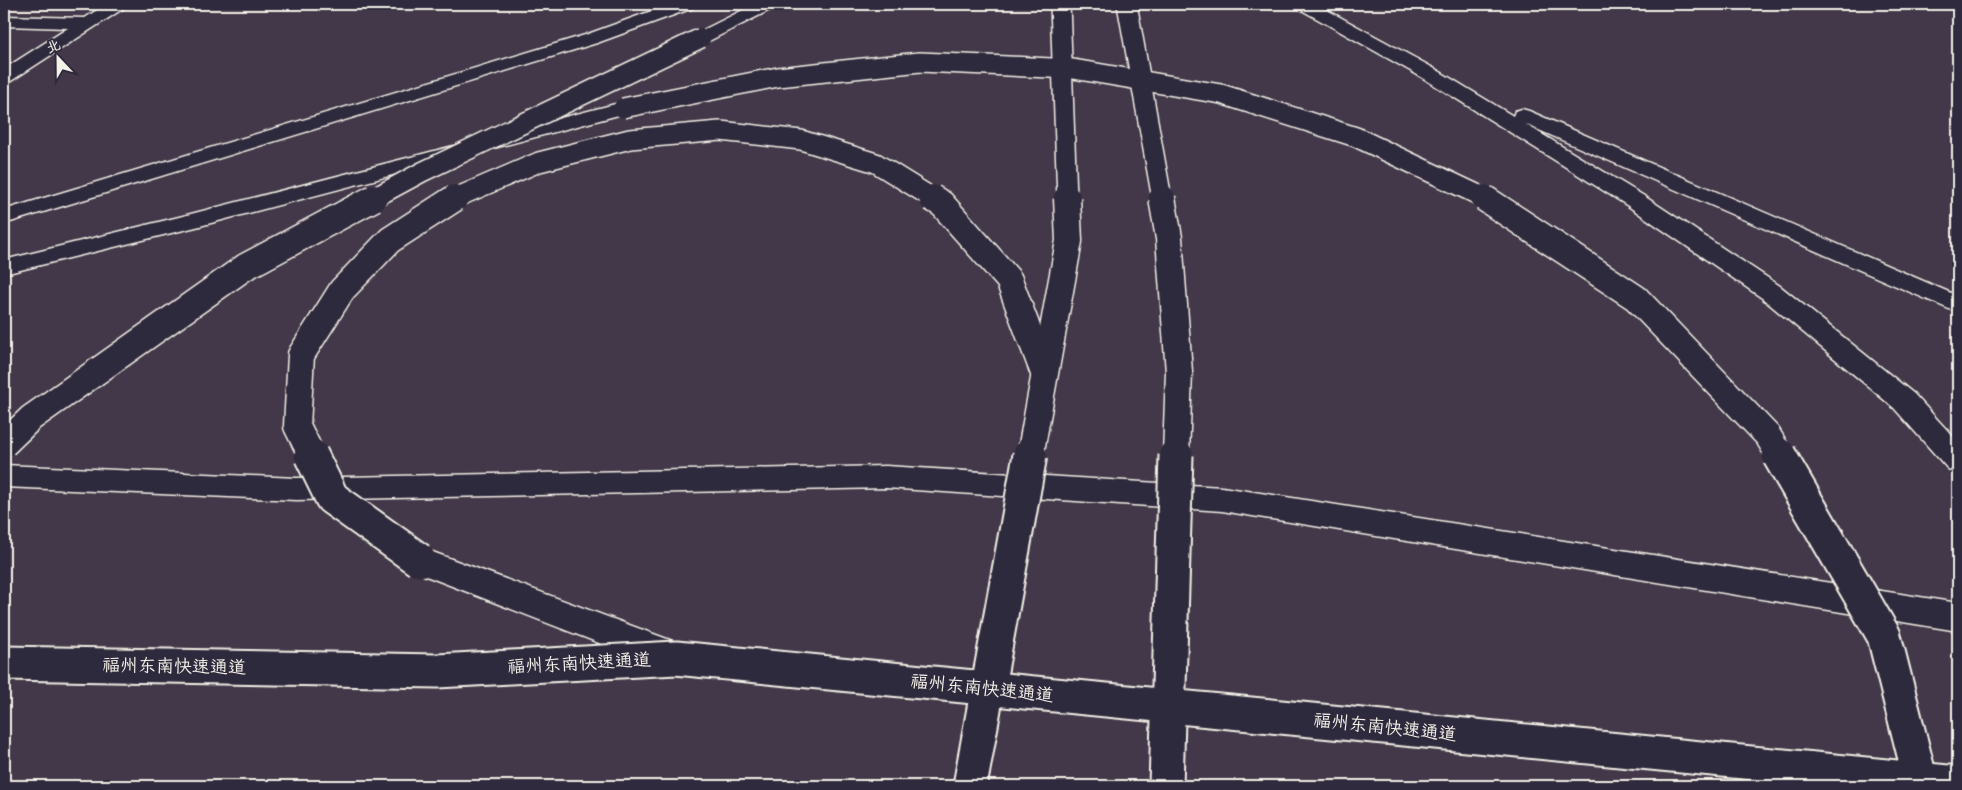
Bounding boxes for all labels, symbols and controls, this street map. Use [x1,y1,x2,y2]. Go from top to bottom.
north arrow [32,32,82,82]
text: 北 [43,35,63,57]
street label: 福州东南快速通道 [506,647,651,678]
street label: 福州东南快速通道 [102,653,246,678]
street label: 福州东南快速通道 [909,669,1055,706]
street label: 福州东南快速通道 [1312,708,1458,745]

